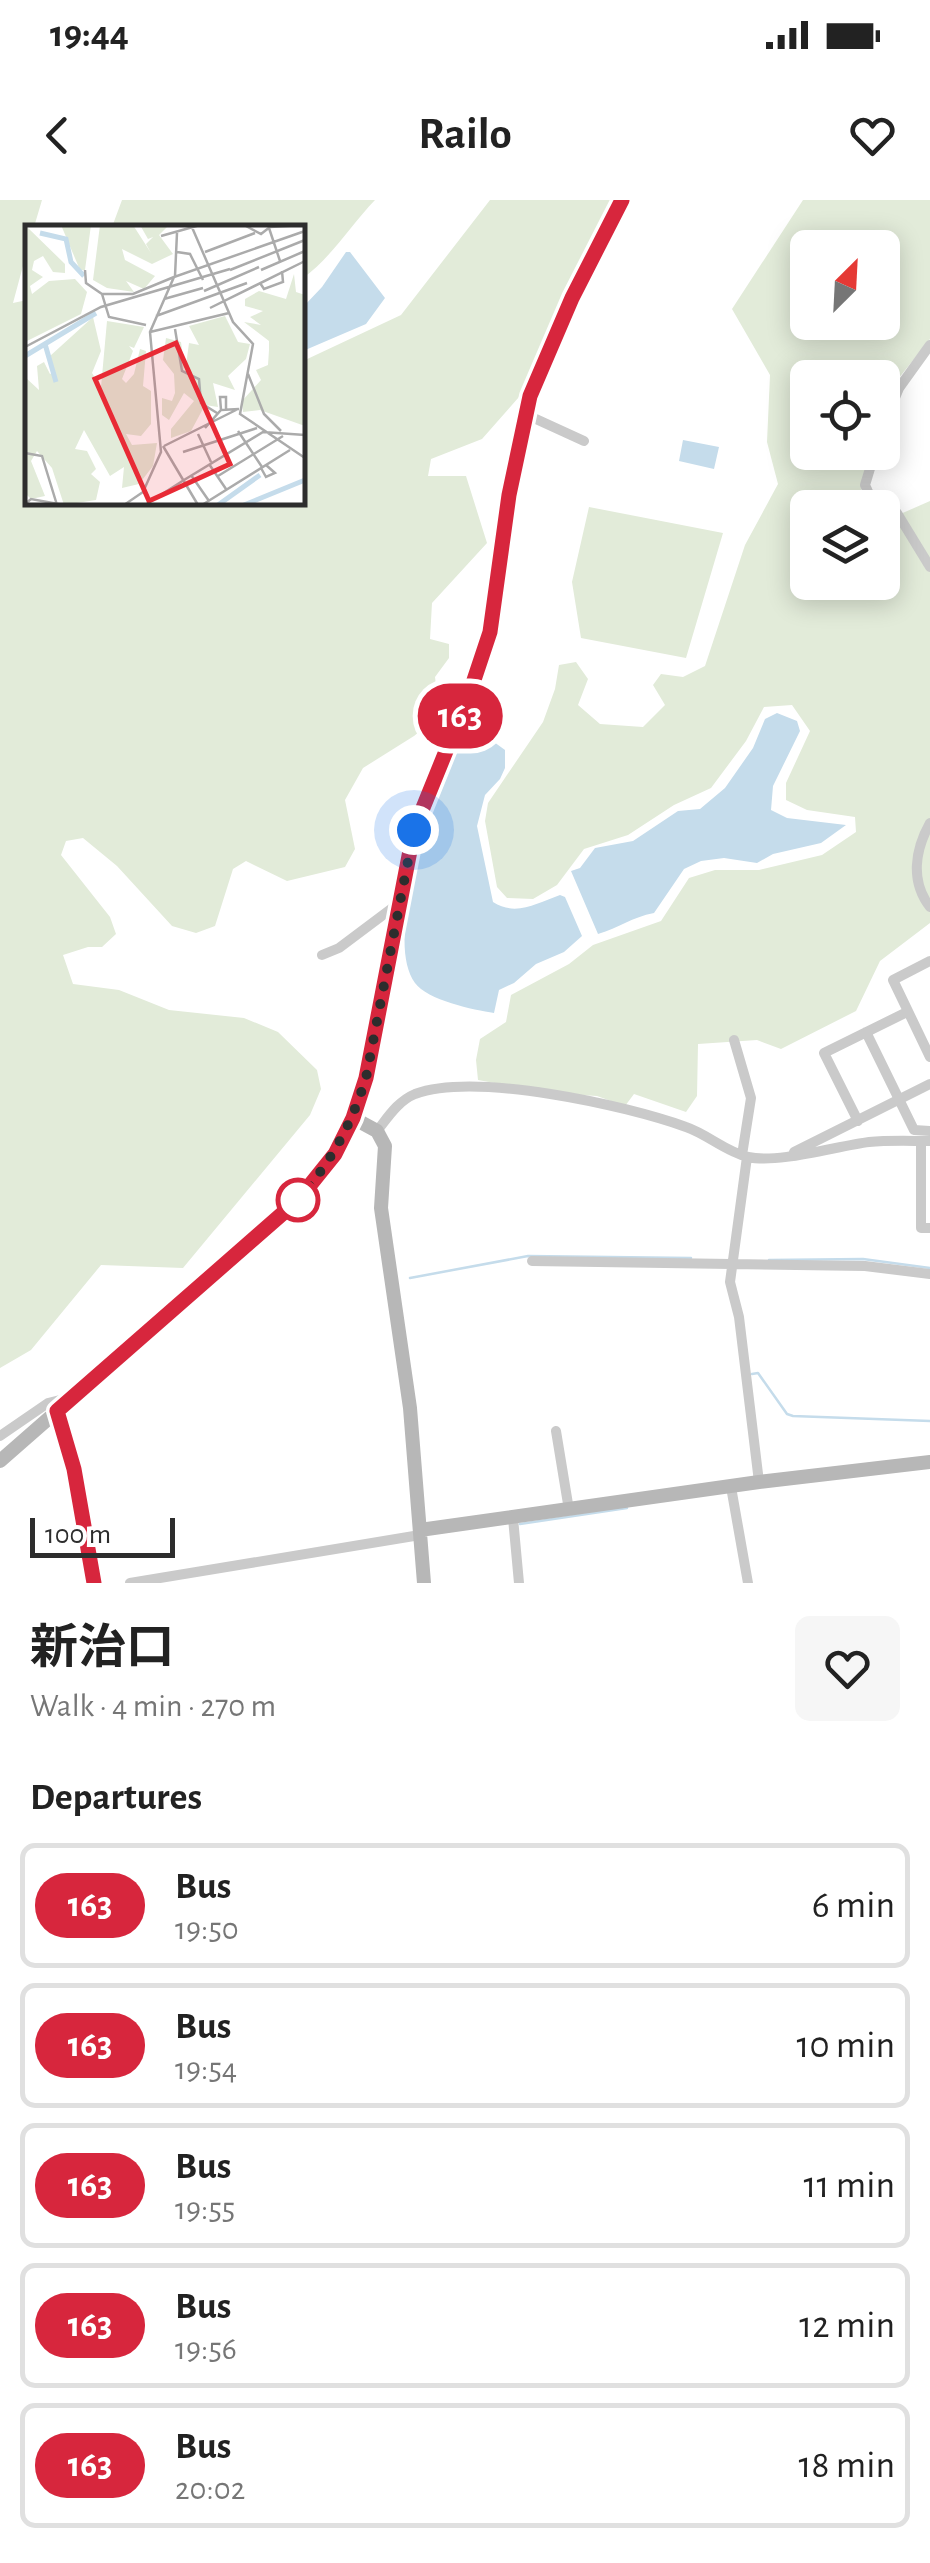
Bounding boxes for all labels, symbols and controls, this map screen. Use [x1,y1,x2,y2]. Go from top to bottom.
text: 19:44 [50,16,129,54]
icon: back [30,108,85,163]
icon: heart [845,108,900,163]
text: Railo [418,112,512,157]
inset map [25,225,305,505]
north arrow [790,230,900,340]
map controls [790,230,900,600]
button: locate [790,360,900,470]
button: layers [790,490,900,600]
line badge: 163 [402,684,518,748]
text: 163 [438,699,482,734]
your location [389,805,439,855]
unlabelled marker [277,1179,319,1221]
scale bar [30,1513,175,1558]
text: 100 m [45,1521,111,1549]
button: heart [795,1616,900,1721]
text: 新治口 [30,1625,174,1673]
text: Walk · 4 min · 270 m [30,1690,276,1722]
text: Departures [30,1779,202,1817]
text: Bus [175,1868,231,1906]
text: 6 min [812,1887,895,1925]
text: 163 [68,1888,112,1923]
text: 19:50 [175,1913,239,1945]
text: Bus [175,2008,231,2046]
text: 10 min [796,2027,895,2065]
text: 163 [68,2028,112,2063]
text: 19:54 [175,2053,237,2085]
text: Bus [175,2148,231,2186]
text: 11 min [803,2167,895,2205]
text: 163 [68,2168,112,2203]
text: 19:55 [175,2193,235,2225]
text: Bus [175,2288,231,2326]
text: 12 min [799,2307,895,2345]
text: 163 [68,2308,112,2343]
text: 19:56 [175,2333,237,2365]
text: Bus [175,2428,231,2466]
text: 18 min [798,2447,895,2485]
text: 163 [68,2448,112,2483]
text: 20:02 [175,2473,245,2505]

